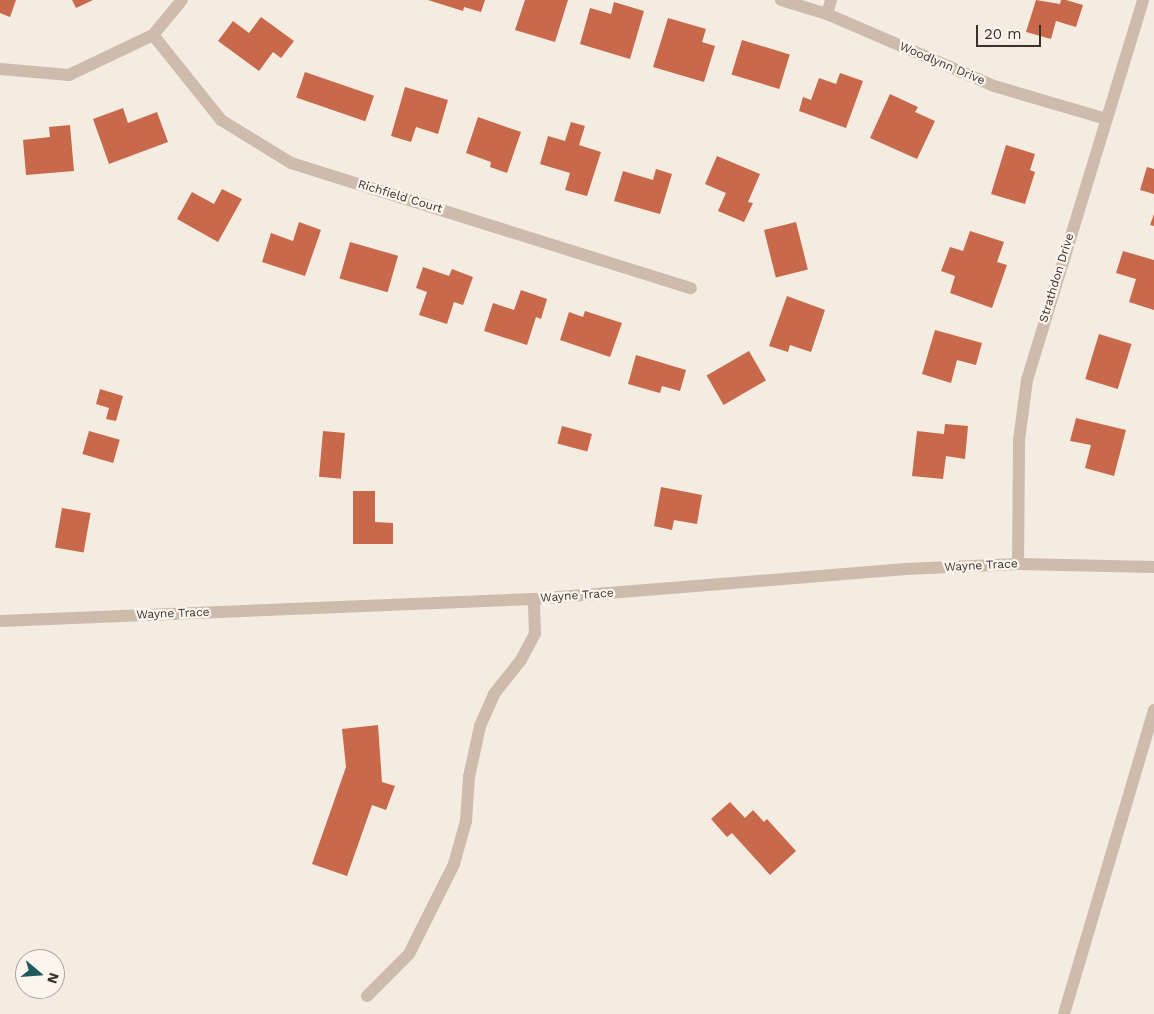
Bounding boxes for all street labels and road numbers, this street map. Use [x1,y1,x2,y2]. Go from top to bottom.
street label: Woodlynn Drive [897,40,987,88]
street label: Richfield Court [356,177,444,217]
street label: Strathdon Drive [1037,232,1077,324]
street label: Wayne Trace [944,557,1018,575]
street label: Wayne Trace [540,586,614,606]
street label: Wayne Trace [136,606,210,622]

